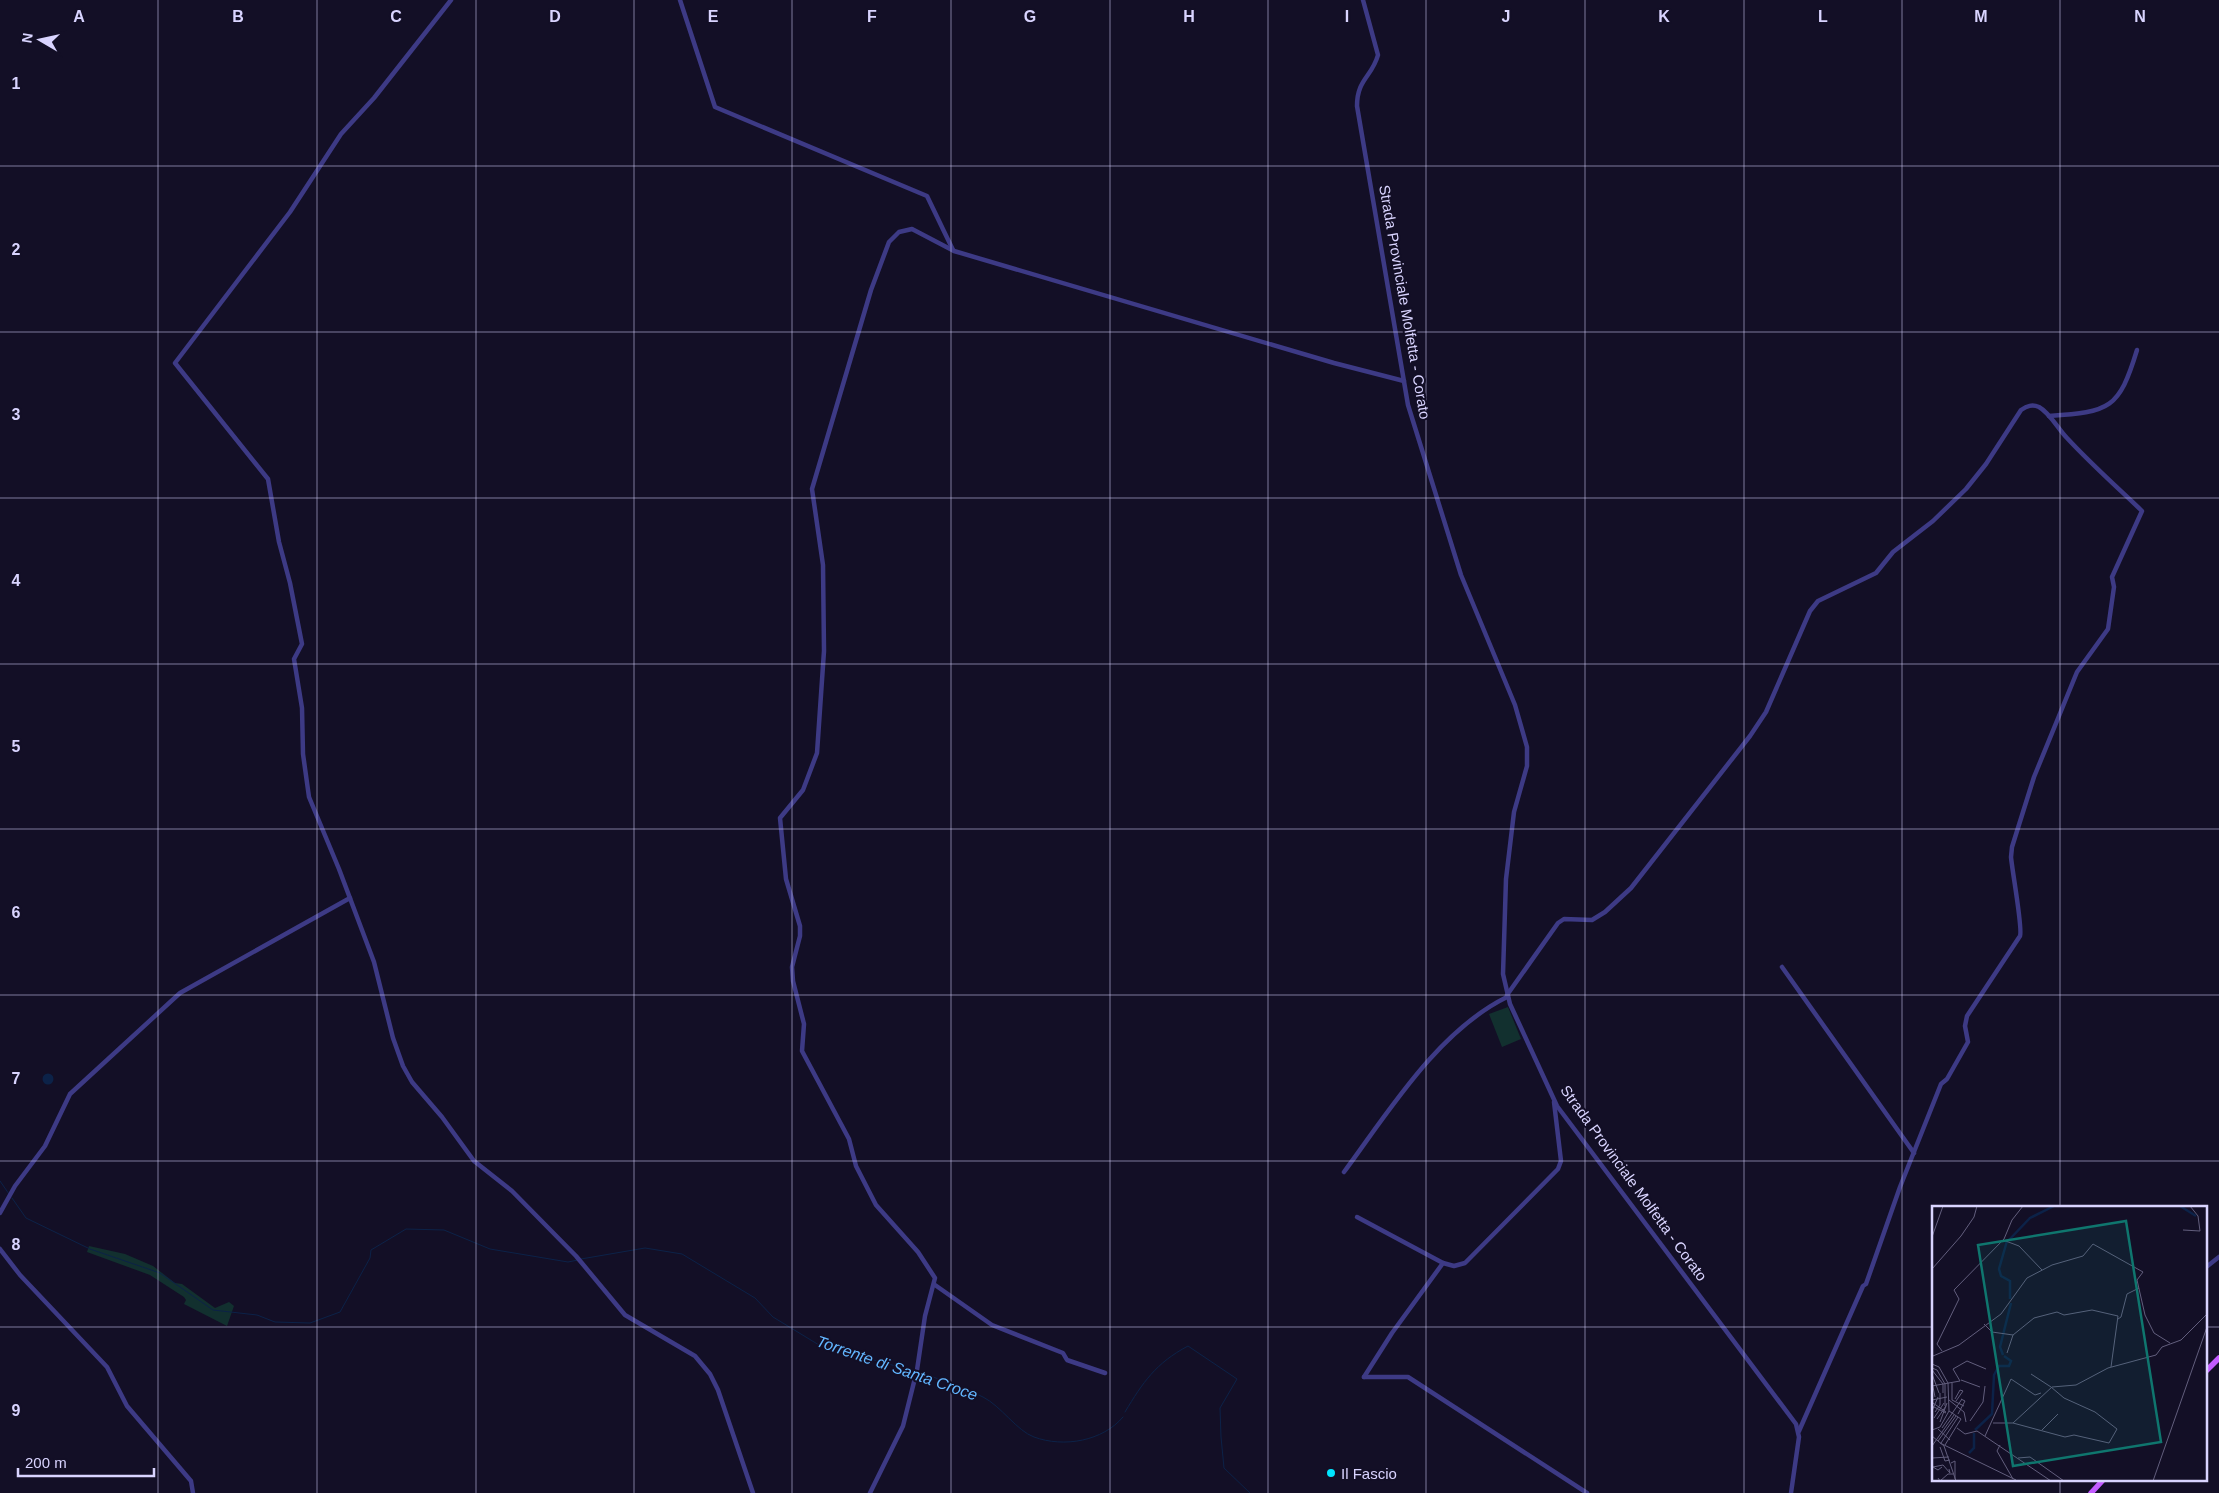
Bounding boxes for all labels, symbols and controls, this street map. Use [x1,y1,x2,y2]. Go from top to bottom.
text: A [73,8,85,25]
text: B [232,8,244,25]
text: C [390,8,402,25]
text: D [549,8,561,25]
text: E [708,8,719,25]
text: F [867,8,877,25]
text: G [1024,8,1036,25]
text: H [1183,8,1195,25]
text: I [1345,8,1349,25]
text: J [1502,8,1510,25]
text: K [1658,8,1670,25]
text: L [1818,8,1828,25]
text: M [1974,8,1988,25]
text: N [2134,8,2146,25]
north arrow [15,15,65,65]
text: N [18,32,36,44]
text: 1 [12,75,21,92]
street label: Strada Provinciale Molfetta - Corato [1376,184,1434,420]
text: 2 [12,241,21,258]
text: 3 [12,406,21,423]
text: 4 [12,572,21,589]
text: 5 [12,738,21,755]
text: 6 [12,904,21,921]
text: 7 [12,1070,21,1087]
street label: Strada Provinciale Molfetta - Corato [1557,1082,1711,1284]
inset map [1932,1206,2206,1480]
text: 8 [12,1236,21,1253]
water label: Torrente di Santa Croce [814,1332,980,1404]
text: 9 [12,1402,21,1419]
scale bar [18,1446,154,1478]
text: 200 m [25,1454,67,1471]
place label: Il Fascio [1341,1465,1397,1482]
marker: Il Fascio [1325,1467,1337,1479]

